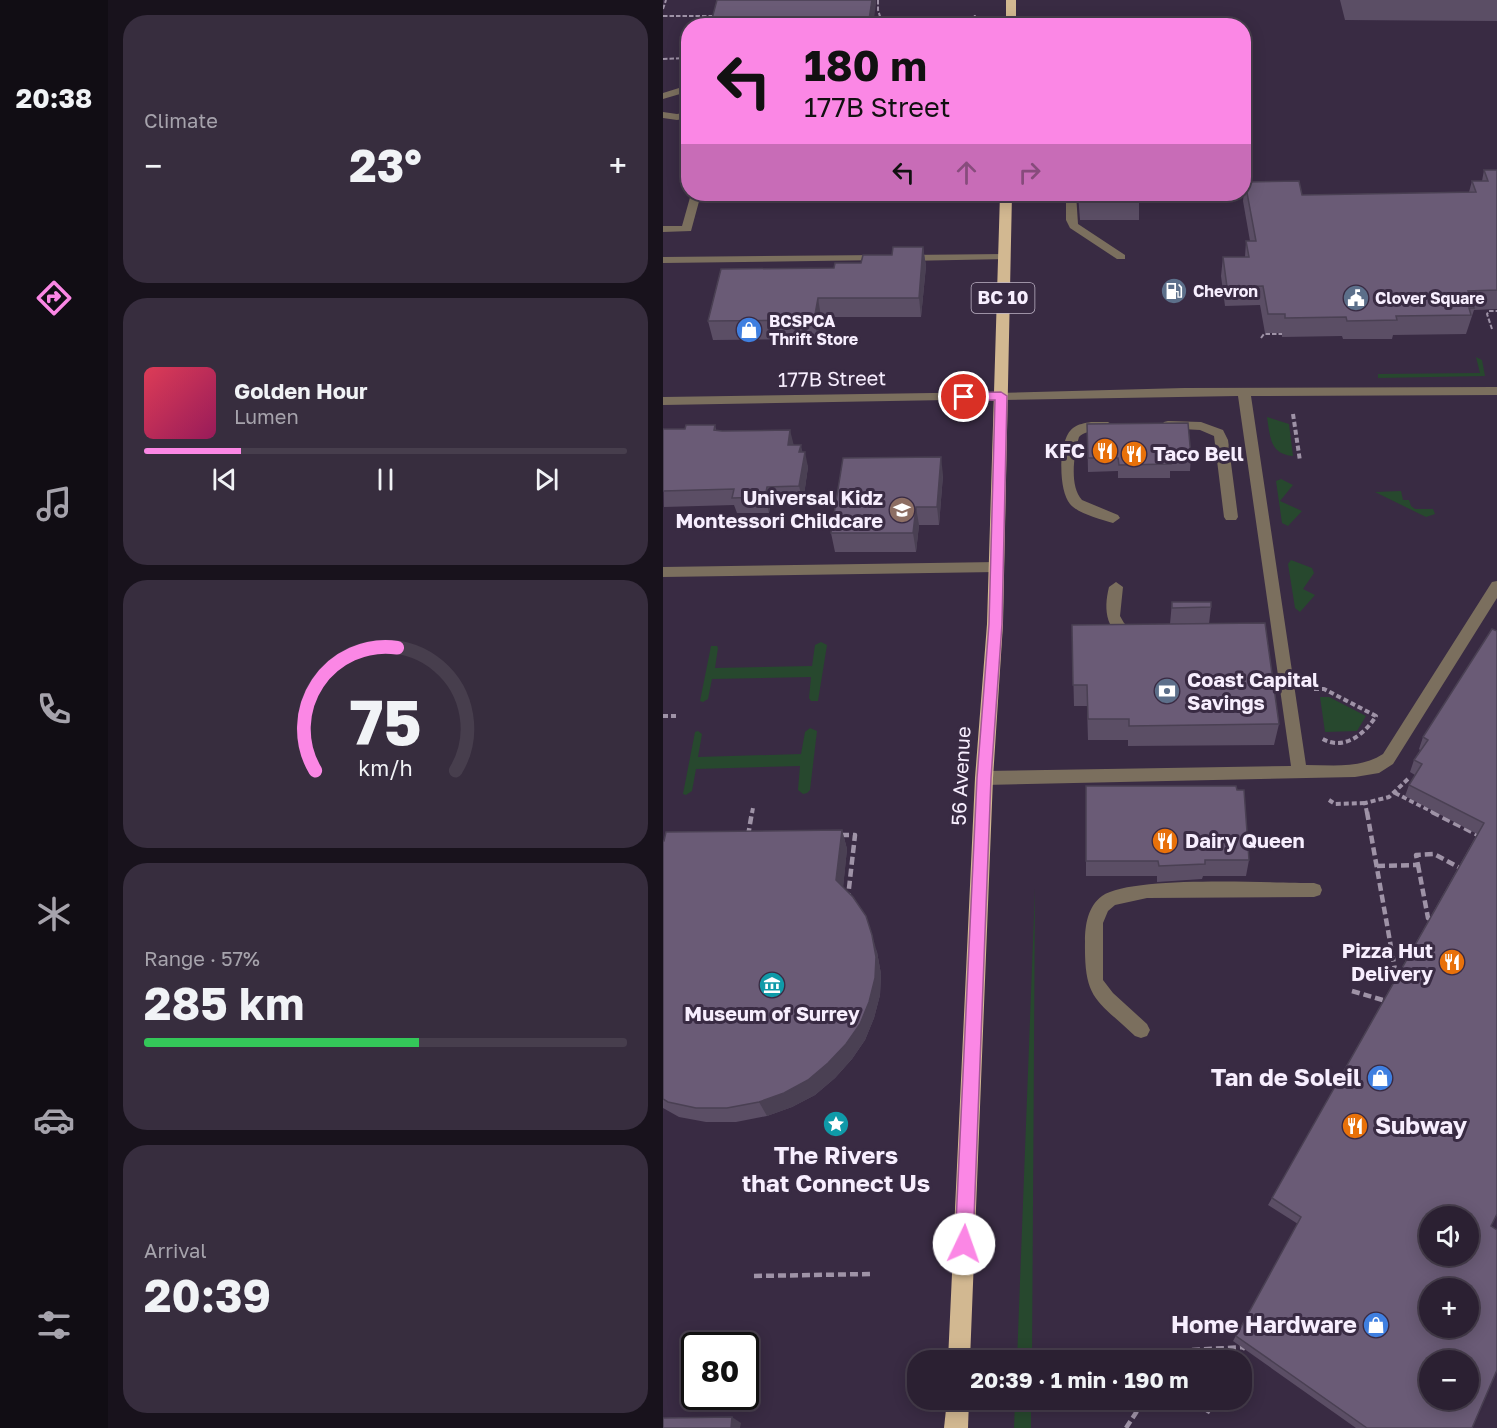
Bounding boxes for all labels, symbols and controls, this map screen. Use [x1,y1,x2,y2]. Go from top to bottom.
text: 180 m [804,40,927,90]
icon: left [705,42,783,120]
text: 20:38 [16,82,92,114]
text: 177B Street [804,91,950,123]
text: Climate [144,108,218,132]
text: 23° [349,138,422,192]
text: − [144,146,162,185]
text: + [609,146,627,185]
icon: left [887,156,920,189]
icon: ahead [950,156,983,189]
icon: right [1013,156,1046,189]
fuel station icon: Chevron [1159,276,1189,306]
icon: directions [33,277,75,319]
place label: Chevron [1193,281,1258,301]
road number: BC 10 [971,283,1035,313]
public building icon: Clover Square [1341,283,1371,313]
place label: Clover Square [1375,288,1485,308]
place label: BCSPCA Thrift Store [769,311,858,349]
shop icon: BCSPCA Thrift Store [734,315,764,345]
street label: 177B Street [778,365,886,391]
pin [938,371,989,422]
text: Golden Hour [234,377,368,404]
icon: arrive [947,380,980,413]
text: Lumen [234,404,299,428]
restaurant icon: KFC [1090,436,1120,466]
place label: KFC [1044,438,1085,462]
restaurant icon: Taco Bell [1119,439,1149,469]
place label: Taco Bell [1153,441,1244,465]
icon: previous [208,463,241,496]
icon: pause [369,463,402,496]
icon: next [530,463,563,496]
icon: music [33,483,75,525]
place label: Universal Kidz Montessori Childcare [676,485,883,532]
school or university icon: Universal Kidz Montessori Childcare [887,495,917,525]
place label: Coast Capital Savings [1187,667,1319,714]
bank icon: Coast Capital Savings [1152,676,1182,706]
text: 75 [349,684,422,759]
icon: phone [33,688,75,730]
street label: 56 Avenue [945,726,975,826]
text: km/h [358,755,413,781]
restaurant icon: Dairy Queen [1150,826,1180,856]
place label: Dairy Queen [1185,828,1305,852]
icon: climate [33,893,75,935]
place label: Pizza Hut Delivery [1342,938,1433,985]
text: Range · 57% [144,946,260,970]
restaurant icon: Pizza Hut Delivery [1437,947,1467,977]
museum icon: Museum of Surrey [757,970,787,1000]
text: 285 km [144,976,304,1030]
place label: Museum of Surrey [684,1001,860,1025]
place label: Tan de Soleil [1211,1062,1361,1091]
shop icon: Tan de Soleil [1365,1063,1395,1093]
icon: car [33,1099,75,1141]
place icon: The Rivers that Connect Us [821,1109,851,1139]
place label: Subway [1375,1110,1468,1139]
restaurant icon: Subway [1340,1111,1370,1141]
place label: The Rivers that Connect Us [742,1140,930,1197]
map controls [1419,1206,1479,1410]
button: sound [1419,1206,1479,1266]
position arrow [932,1212,996,1276]
text: Arrival [144,1238,207,1262]
text: 20:39 [144,1268,271,1322]
button: + [1419,1278,1479,1338]
icon: filters [33,1304,75,1346]
place label: Home Hardware [1171,1309,1357,1338]
shop icon: Home Hardware [1361,1310,1391,1340]
speed limit sign: 80 [681,1332,759,1410]
button: − [1419,1350,1479,1410]
text: 20:39 · 1 min · 190 m [971,1366,1189,1393]

